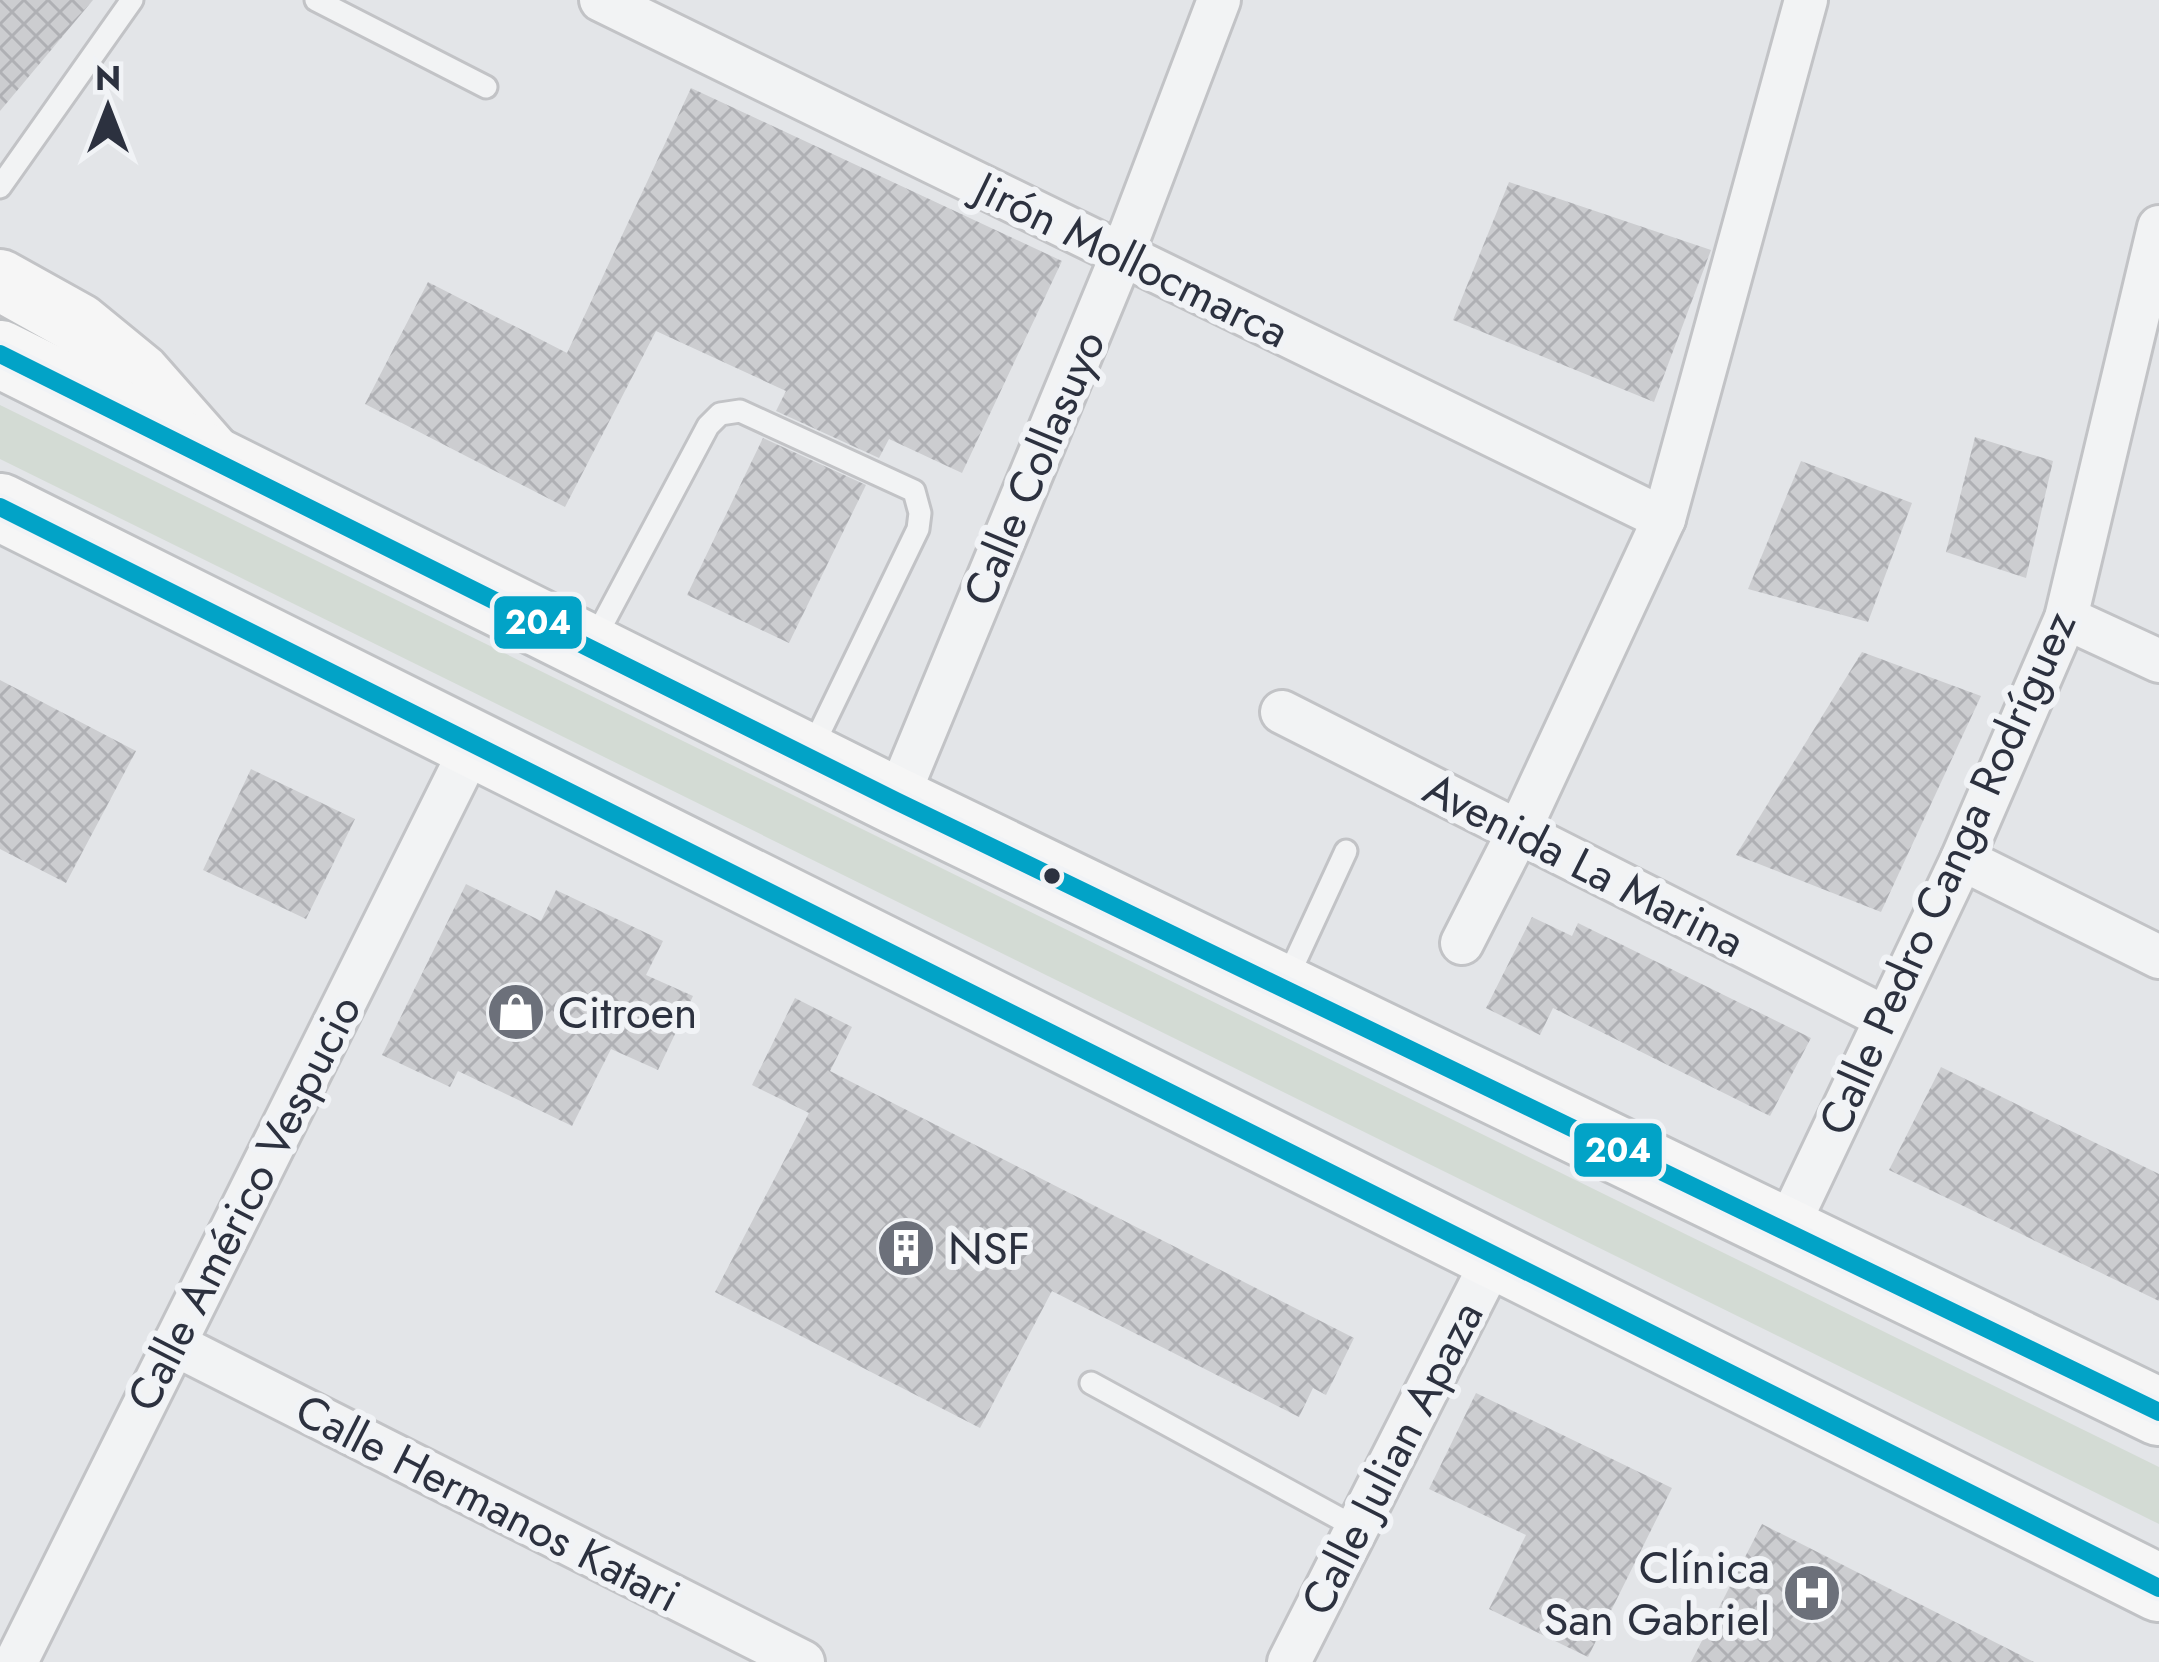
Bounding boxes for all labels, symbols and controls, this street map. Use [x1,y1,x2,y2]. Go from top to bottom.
north arrow [48,48,168,168]
text: N [95,55,121,102]
street label: Jirón Mollocmarca [960,154,1300,364]
street label: Calle Collasuyo [947,320,1121,616]
line badge: 204 [492,594,584,651]
text: 204 [505,599,571,646]
street label: Calle Pedro Canga Rodríguez [1802,601,2092,1145]
street label: Avenida La Marina [1413,756,1755,974]
unlabelled marker [1041,865,1063,887]
place label: Citroen [558,980,697,1045]
shop icon: Citroen [485,981,547,1043]
street label: Calle Américo Vespucio [111,984,377,1422]
line badge: 204 [1572,1121,1664,1179]
text: 204 [1585,1127,1651,1174]
place label: NSF [948,1216,1030,1281]
building icon: NSF [875,1217,937,1279]
street label: Calle Julian Apaza [1285,1290,1499,1626]
street label: Calle Hermanos Katari [284,1378,692,1628]
place label: Clínica San Gabriel [1544,1535,1770,1652]
hospital icon: Clínica San Gabriel [1781,1562,1843,1624]

